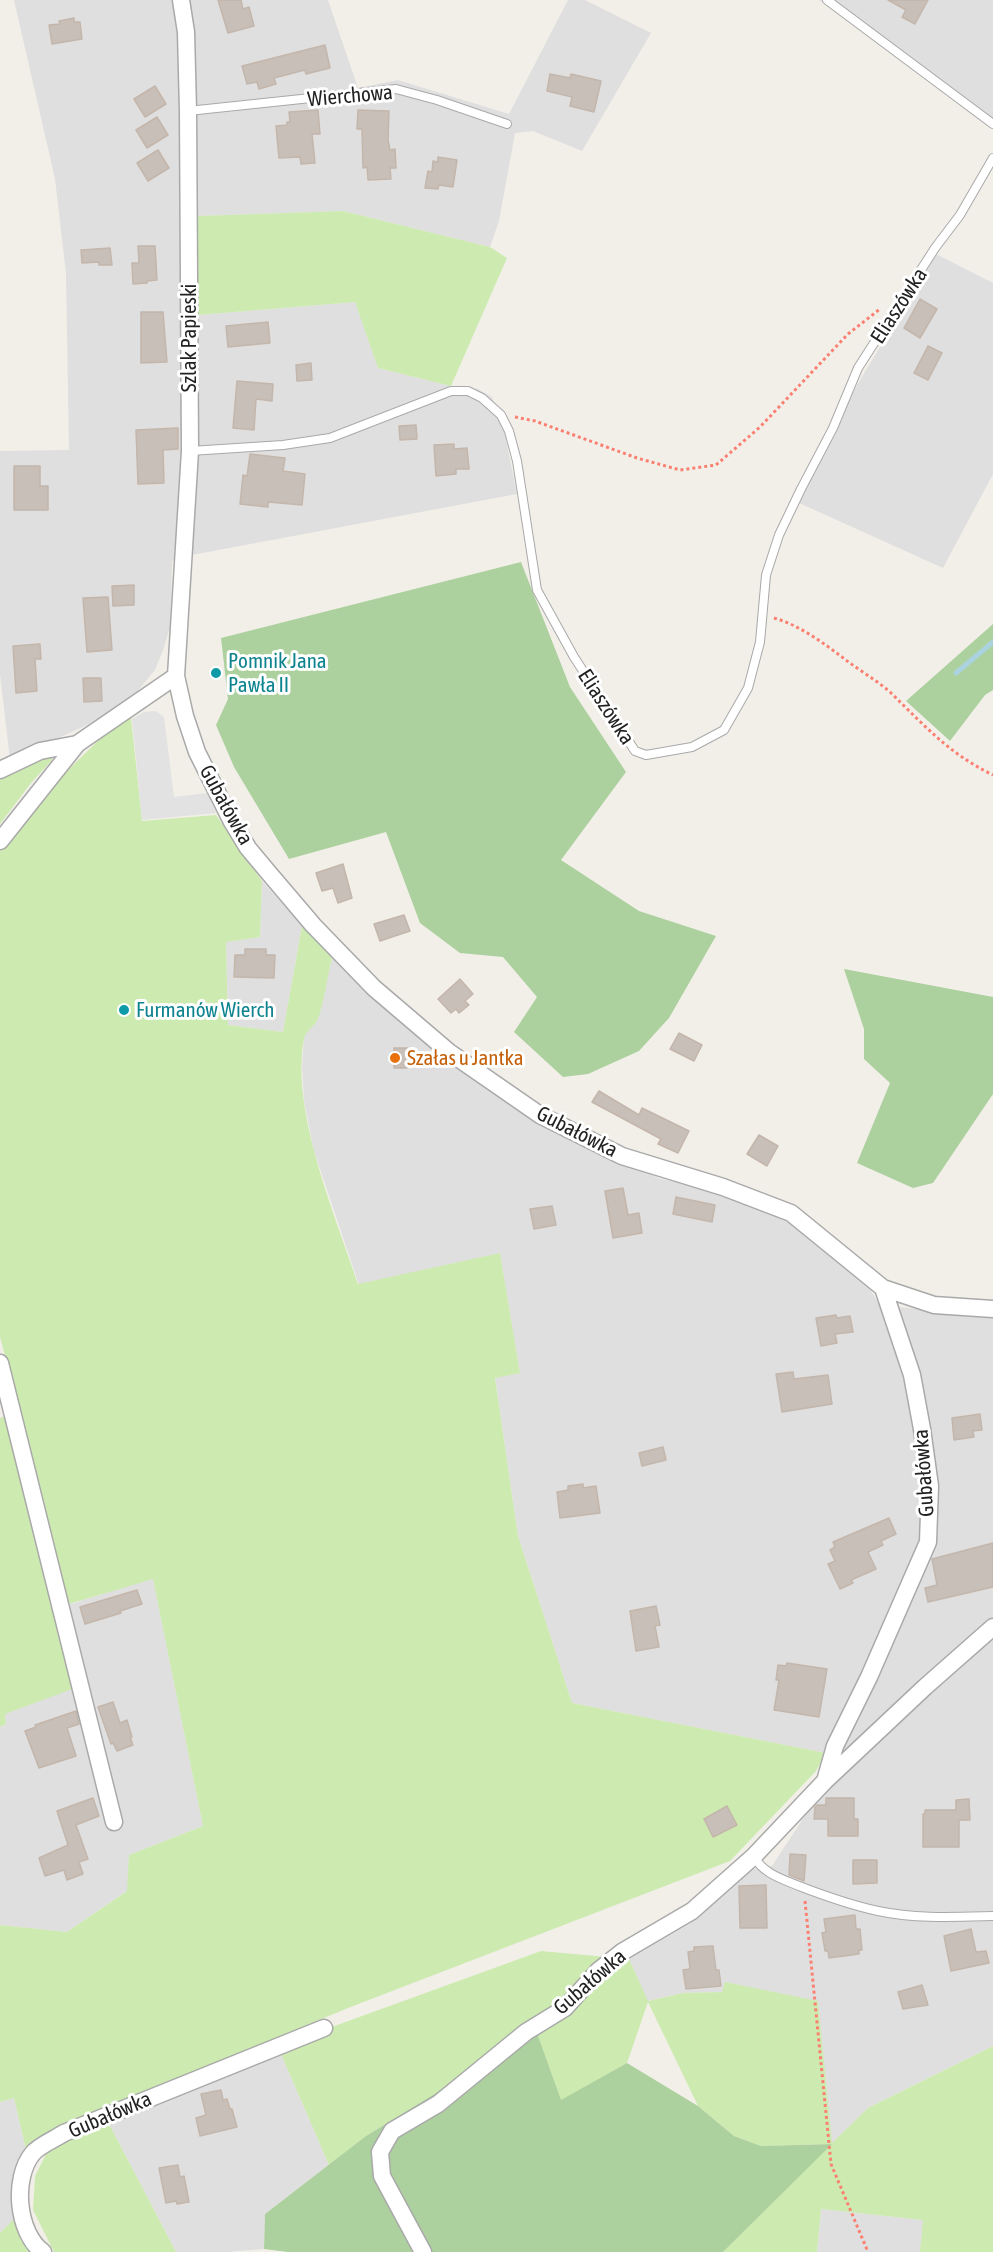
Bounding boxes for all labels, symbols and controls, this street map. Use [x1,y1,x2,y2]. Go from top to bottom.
street label: Wierchowa [306,80,394,112]
street label: Eliaszówka [865,263,933,349]
street label: Szlak Papieski [176,284,202,392]
place label: Pomnik Jana Pawła II [228,648,327,698]
street label: Eliaszówka [572,664,640,750]
marker: Pomnik Jana Pawła II [209,666,223,680]
street label: Gubałówka [194,761,258,849]
place label: Furmanów Wierch [136,997,274,1023]
marker: Furmanów Wierch [117,1003,131,1017]
place label: Szałas u Jantka [407,1045,524,1071]
marker: Szałas u Jantka [388,1051,402,1065]
street label: Gubałówka [532,1101,622,1163]
street label: Gubałówka [908,1428,940,1518]
street label: Gubałówka [549,1944,631,2020]
street label: Gubałówka [65,2086,155,2144]

